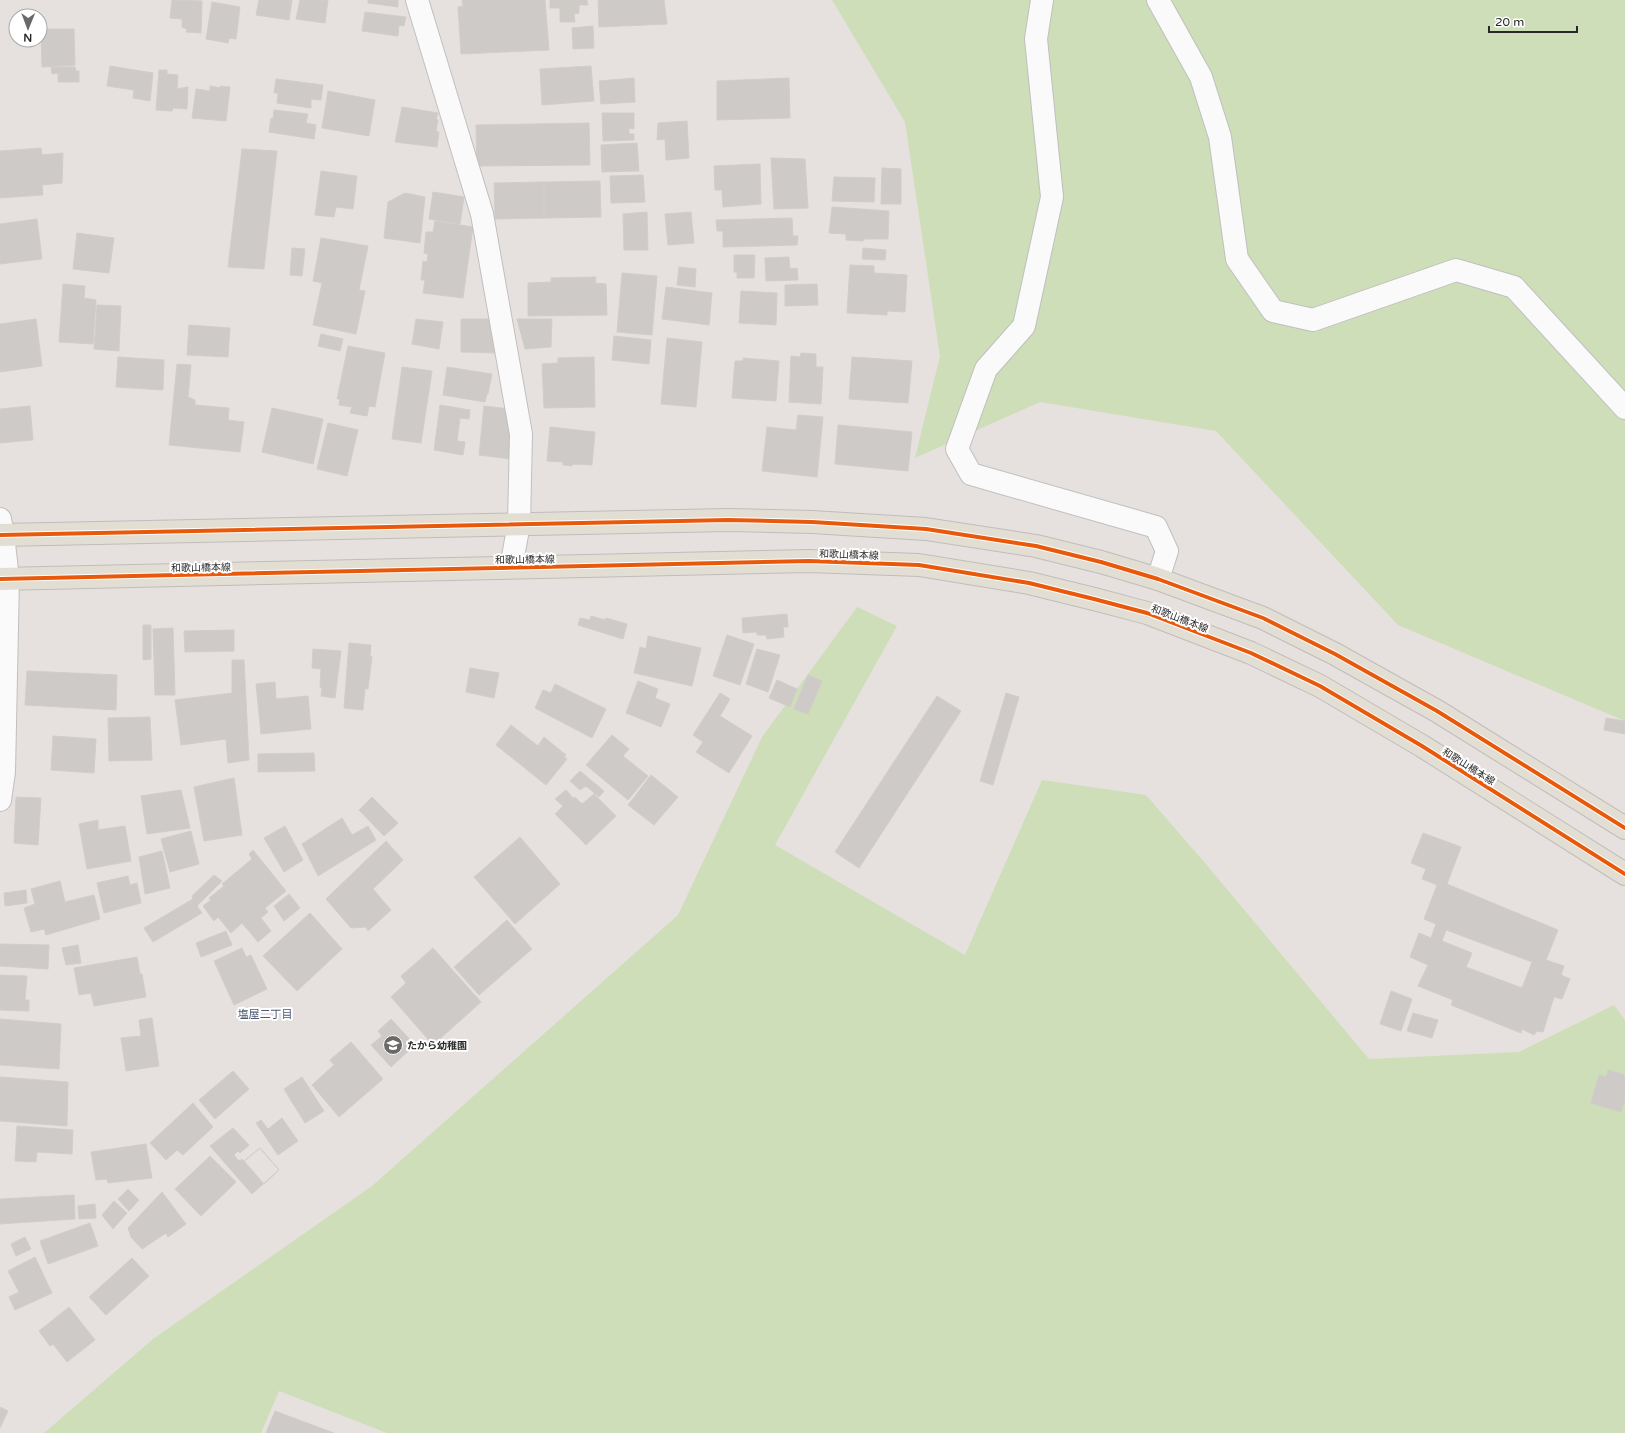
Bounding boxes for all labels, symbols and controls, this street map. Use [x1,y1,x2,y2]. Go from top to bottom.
north arrow [8,8,48,48]
scale bar [1489,8,1577,34]
text: 20 m [1495,15,1524,29]
text: N [23,31,32,44]
street label: 和歌山橋本線 [819,548,879,562]
street label: 和歌山橋本線 [495,553,555,567]
street label: 和歌山橋本線 [171,561,231,575]
street label: 和歌山橋本線 [1149,603,1210,635]
street label: 和歌山橋本線 [1440,746,1497,788]
district label: 塩屋二丁目 [238,1008,293,1021]
school or university icon: たから幼稚園 [382,1034,404,1056]
place label: たから幼稚園 [407,1040,467,1052]

